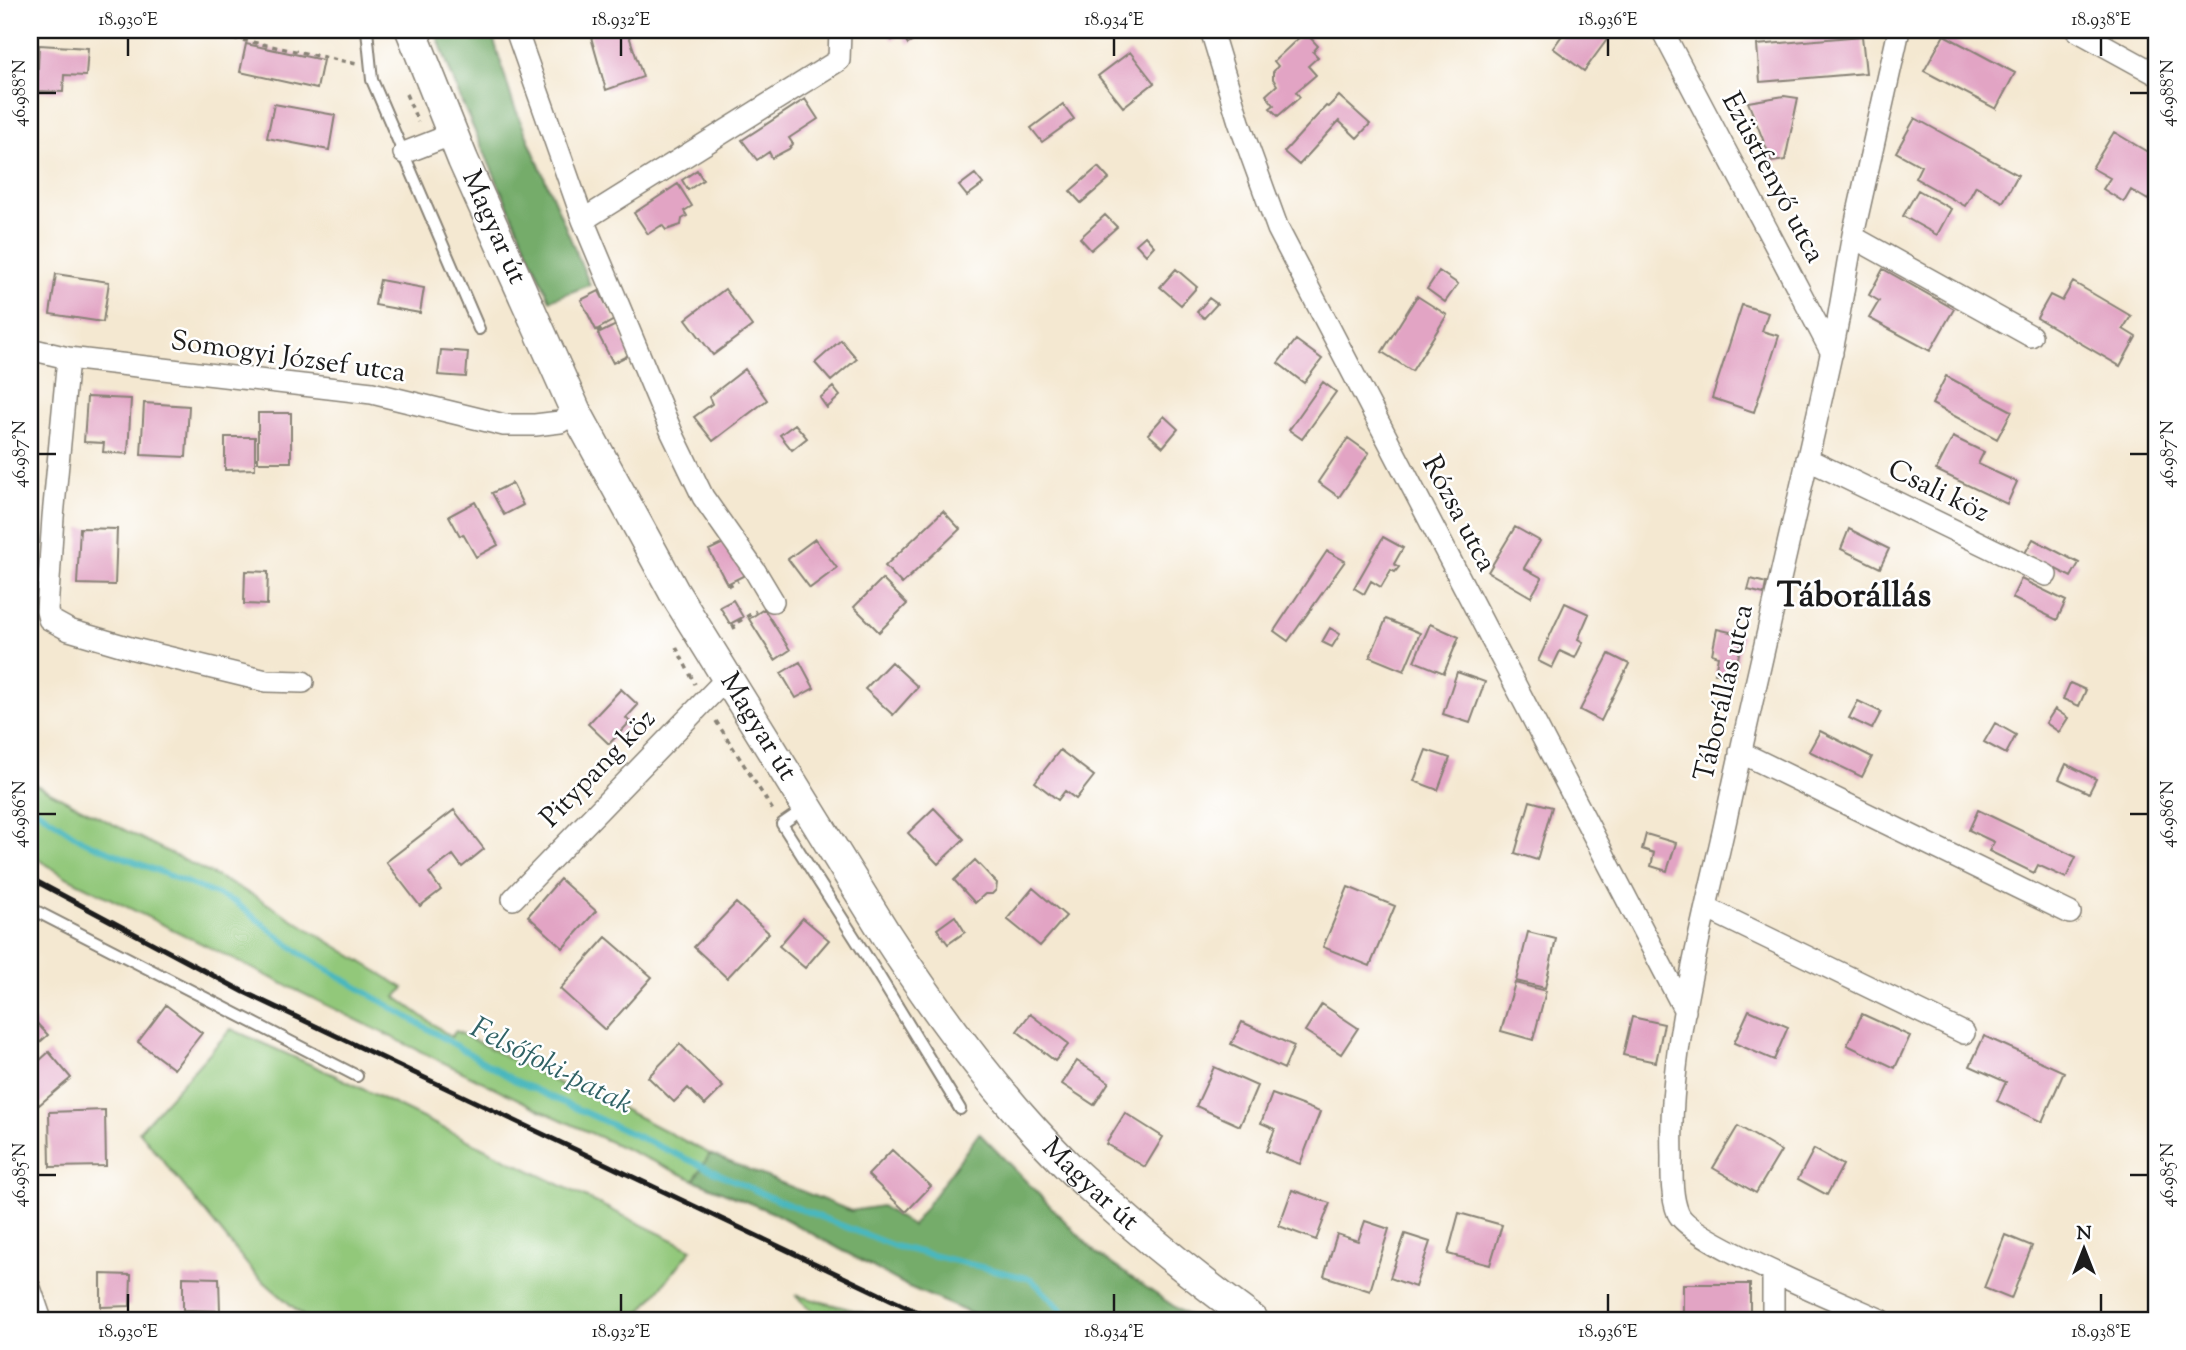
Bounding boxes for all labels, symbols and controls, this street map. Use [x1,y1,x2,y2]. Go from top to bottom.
text: 18.930°E [98,8,158,34]
text: 18.932°E [592,8,650,34]
text: 18.934°E [1084,8,1144,34]
text: 18.936°E [1578,8,1638,34]
text: 18.938°E [2071,8,2131,34]
text: 46.988°N [8,59,34,127]
text: 46.988°N [2156,59,2182,127]
street label: Ezüstfenyő utca [1710,86,1834,270]
street label: Magyar út [450,164,536,291]
street label: Somogyi József utca [168,322,408,394]
text: 46.987°N [8,420,34,488]
text: 46.987°N [2156,420,2182,488]
street label: Rózsa utca [1411,449,1505,579]
street label: Csali köz [1880,450,1996,534]
district label: Táborállás [1777,572,1931,623]
street label: Táborállás utca [1685,600,1765,786]
street label: Magyar út [709,665,807,789]
street label: Pitypang köz [532,701,666,837]
text: 46.986°N [8,780,34,848]
text: 46.986°N [2156,780,2182,848]
water label: Felsőfoki-patak [462,1008,640,1126]
street label: Magyar út [1032,1130,1148,1242]
text: 46.985°N [8,1143,34,1207]
text: 46.985°N [2156,1143,2182,1207]
north arrow [2050,1214,2120,1284]
text: N [2076,1221,2092,1248]
text: 18.930°E [98,1320,158,1346]
text: 18.932°E [592,1320,650,1346]
text: 18.934°E [1084,1320,1144,1346]
text: 18.936°E [1578,1320,1638,1346]
text: 18.938°E [2071,1320,2131,1346]

